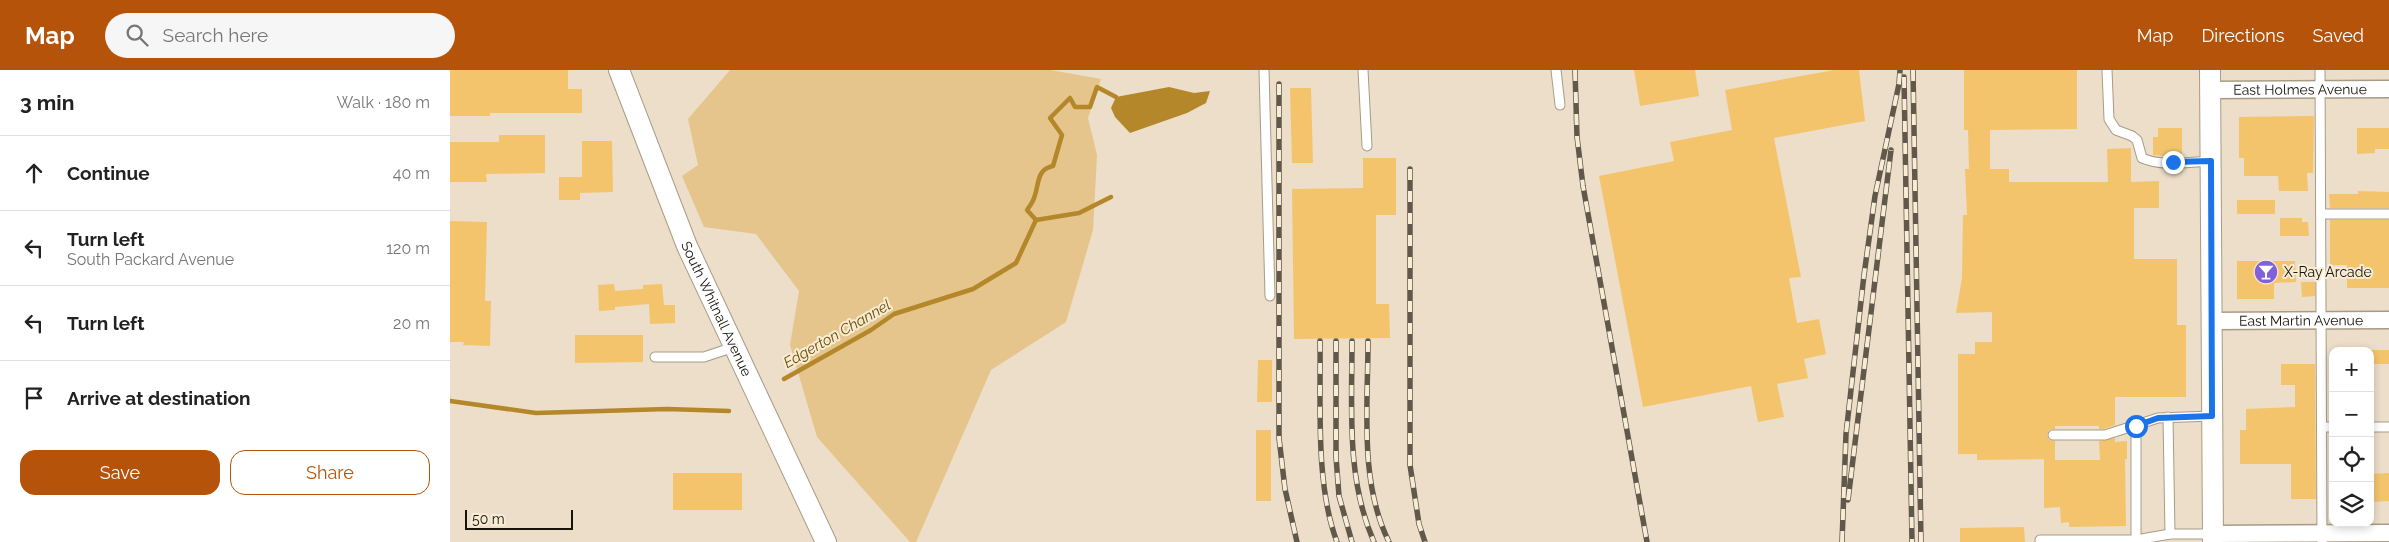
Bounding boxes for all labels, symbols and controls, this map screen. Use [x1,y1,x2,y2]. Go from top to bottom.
search box [105,13,455,58]
text: Map [25,21,75,50]
icon: search [123,21,151,49]
text: Search here [163,24,268,46]
text: Map [2137,25,2173,46]
text: Directions [2201,25,2285,46]
text: Saved [2313,25,2364,46]
street label: East Holmes Avenue [2233,81,2367,98]
text: 3 min [20,90,74,115]
text: Walk · 180 m [336,93,430,112]
route end [2162,151,2185,174]
icon: ahead [20,159,48,187]
text: Continue [67,162,150,184]
text: 40 m [393,164,430,183]
text: Turn left [67,228,144,250]
icon: left [20,234,48,262]
text: 120 m [386,239,430,258]
street label: South Whitnall Avenue [678,239,755,379]
text: South Packard Avenue [67,250,234,269]
bar icon: X-Ray Arcade [2253,259,2279,285]
place label: X-Ray Arcade [2284,264,2372,280]
water label: Edgerton Channel [780,296,894,372]
icon: left [20,309,48,337]
text: Turn left [67,312,144,334]
street label: East Martin Avenue [2239,312,2363,329]
text: 20 m [393,314,430,333]
map controls [2329,347,2374,527]
button: + [2329,347,2374,392]
icon: arrive [20,384,48,412]
text: Arrive at destination [67,387,251,409]
button: − [2329,392,2374,437]
route start [2125,415,2148,438]
button: locate [2329,437,2374,482]
button: Save [20,450,220,495]
button: Share [230,450,430,495]
button: layers [2329,482,2374,527]
scale bar [465,507,572,530]
text: 50 m [472,511,505,527]

